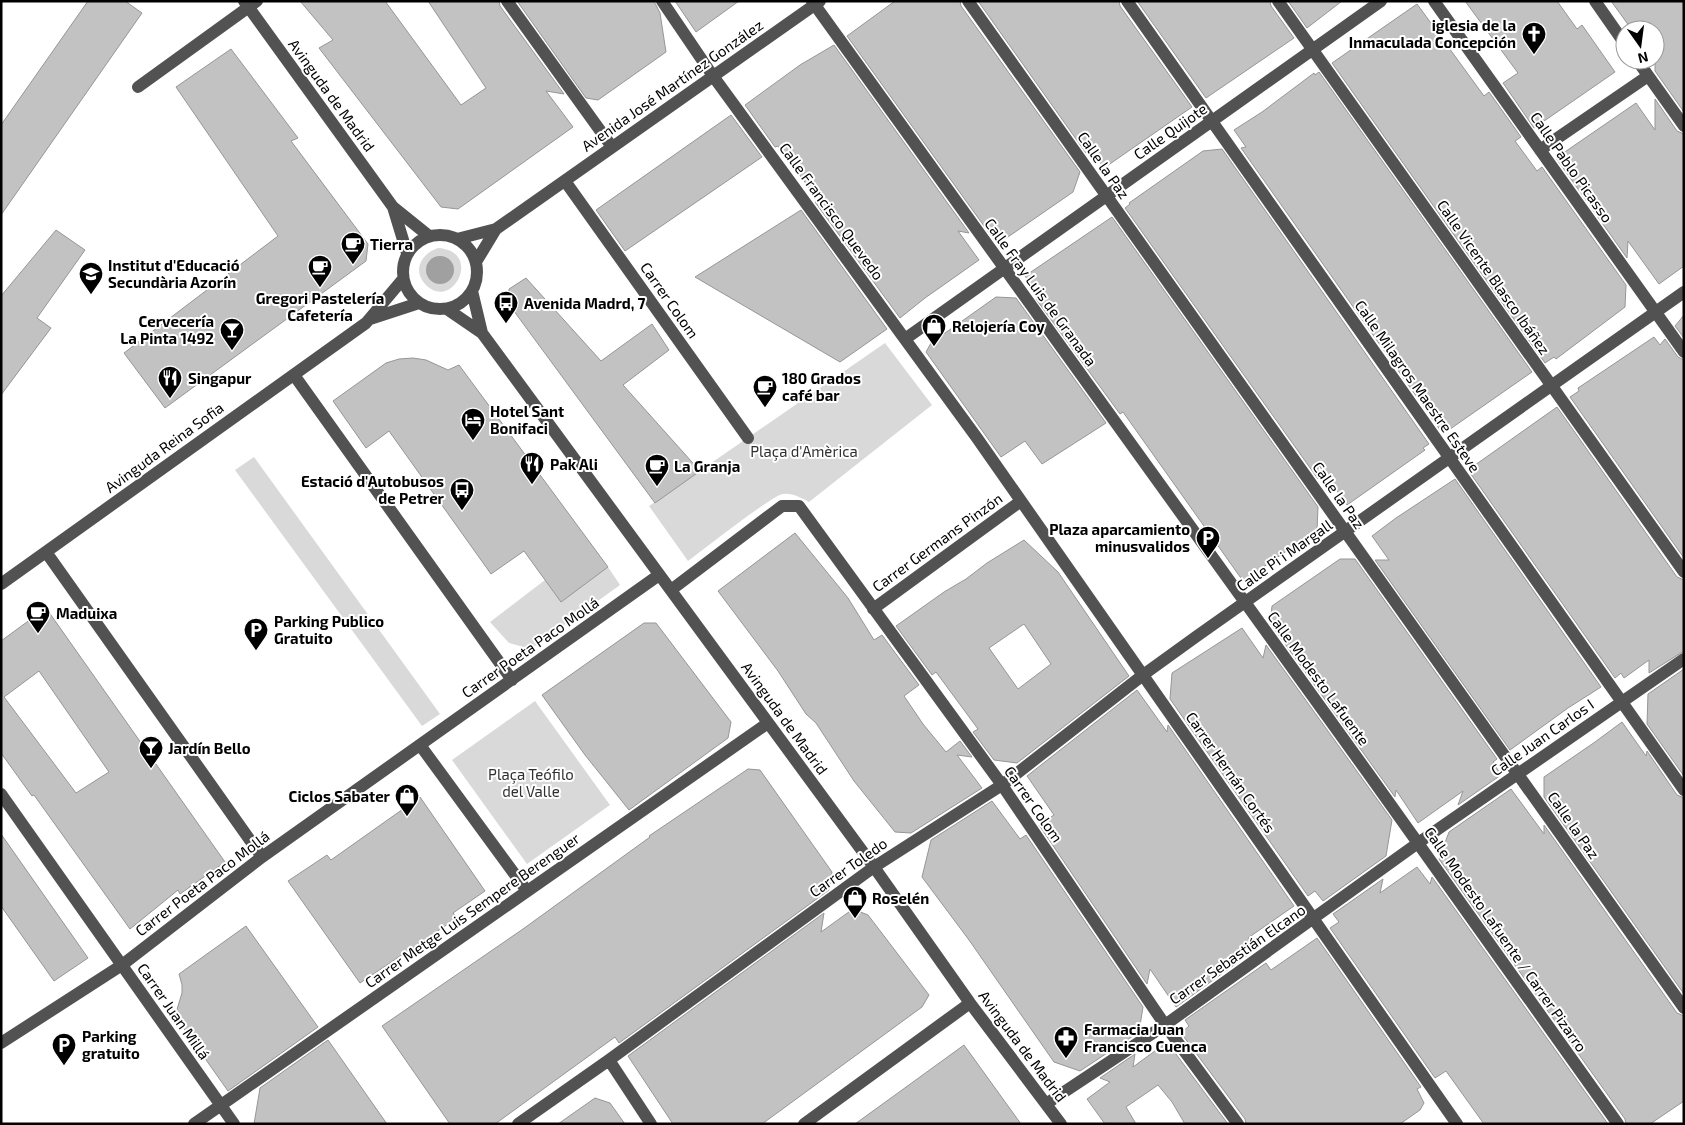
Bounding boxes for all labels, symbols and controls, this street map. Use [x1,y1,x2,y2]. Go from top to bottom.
street label: Avenida José Martínez González [578,15,766,155]
place label: iglesia de la Inmaculada Concepción [1349,16,1516,51]
north arrow [1615,20,1665,70]
church icon: iglesia de la Inmaculada Concepción [1521,21,1547,55]
street label: Avinguda de Madrid [285,35,379,155]
text: N [1636,49,1650,68]
street label: Calle Quijote [1130,99,1211,164]
street label: Calle Pablo Picasso [1527,108,1617,226]
street label: Calle la Paz [1074,128,1134,202]
street label: Calle Francisco Quevedo [775,139,888,284]
street label: Calle Vicente Blasco Ibáñez [1434,196,1554,358]
street label: Calle Fray Luis de Granada [981,214,1101,370]
cafe icon: Tierra [340,231,366,265]
place label: Tierra [370,235,413,253]
cafe icon: Gregori Pastelería Cafetería [307,254,333,288]
place label: Institut d'Educació Secundària Azorín [108,256,240,291]
street label: Carrer Colom [637,258,703,342]
school or university icon: Institut d'Educació Secundària Azorín [78,261,104,295]
place label: Gregori Pastelería Cafetería [256,289,384,324]
bus stop icon: Avenida Madrd, 7 [493,290,519,324]
place label: Avenida Madrd, 7 [524,294,646,312]
street label: Calle Milagros Maestre Esteve [1352,296,1484,476]
place label: Cervecería La Pinta 1492 [120,312,214,347]
shop icon: Relojería Coy [921,313,947,347]
bar icon: Cervecería La Pinta 1492 [219,317,245,351]
place label: Relojería Coy [952,317,1045,336]
restaurant icon: Singapur [157,365,183,399]
place label: Singapur [188,369,252,387]
place label: 180 Grados café bar [782,369,861,404]
cafe icon: 180 Grados café bar [752,374,778,408]
street label: Avinguda Reina Sofia [101,398,227,496]
place label: Hotel Sant Bonifaci [490,402,564,437]
hotel icon: Hotel Sant Bonifaci [460,407,486,441]
park label: Plaça d'Amèrica [750,442,858,461]
restaurant icon: Pak Ali [519,451,545,485]
cafe icon: La Granja [644,453,670,487]
place label: Pak Ali [550,455,598,473]
place label: La Granja [674,457,740,475]
street label: Calle la Paz [1309,458,1369,532]
place label: Estació d'Autobusos de Petrer [301,472,445,507]
bus stop icon: Estació d'Autobusos de Petrer [449,477,475,511]
street label: Carrer Germans Pinzón [868,489,1006,595]
street label: Calle Pi i Margall [1233,515,1336,595]
place label: Plaza aparcamiento minusvalidos [1049,520,1190,555]
parking icon: Plaza aparcamiento minusvalidos [1195,525,1221,559]
street label: Carrer Poeta Paco Mollá [458,593,602,701]
cafe icon: Maduixa [25,600,51,634]
place label: Maduixa [56,604,117,622]
street label: Calle Modesto Lafuente [1264,607,1374,749]
place label: Parking Publico Gratuito [274,612,384,647]
parking icon: Parking Publico Gratuito [243,617,269,651]
street label: Avinguda de Madrid [738,658,832,778]
street label: Calle Juan Carlos I [1487,695,1597,779]
street label: Carrer Hernán Cortés [1183,708,1279,836]
bar icon: Jardín Bello [138,735,164,769]
place label: Jardín Bello [168,739,251,757]
street label: Carrer Colom [1001,762,1067,846]
park label: Plaça Teófilo del Valle [488,765,574,800]
shop icon: Ciclos Sabater [394,783,420,817]
place label: Ciclos Sabater [289,787,391,805]
street label: Calle la Paz [1544,788,1604,862]
street label: Calle Modesto Lafuente / Carrer Pizarro [1421,823,1591,1055]
street label: Carrer Poeta Paco Mollá [131,827,273,939]
street label: Carrer Metge Luis Sempere Berenguer [361,829,583,991]
street label: Carrer Toledo [806,834,890,900]
shop icon: Roselén [842,885,868,919]
place label: Roselén [872,889,929,907]
street label: Carrer Sebastián Elcano [1165,900,1309,1008]
street label: Carrer Juan Millá [134,959,214,1063]
street label: Avinguda de Madrid [975,987,1071,1105]
place label: Farmacia Juan Francisco Cuenca [1084,1020,1207,1055]
pharmacy icon: Farmacia Juan Francisco Cuenca [1053,1025,1079,1059]
place label: Parking gratuito [82,1027,140,1062]
parking icon: Parking gratuito [51,1032,77,1066]

